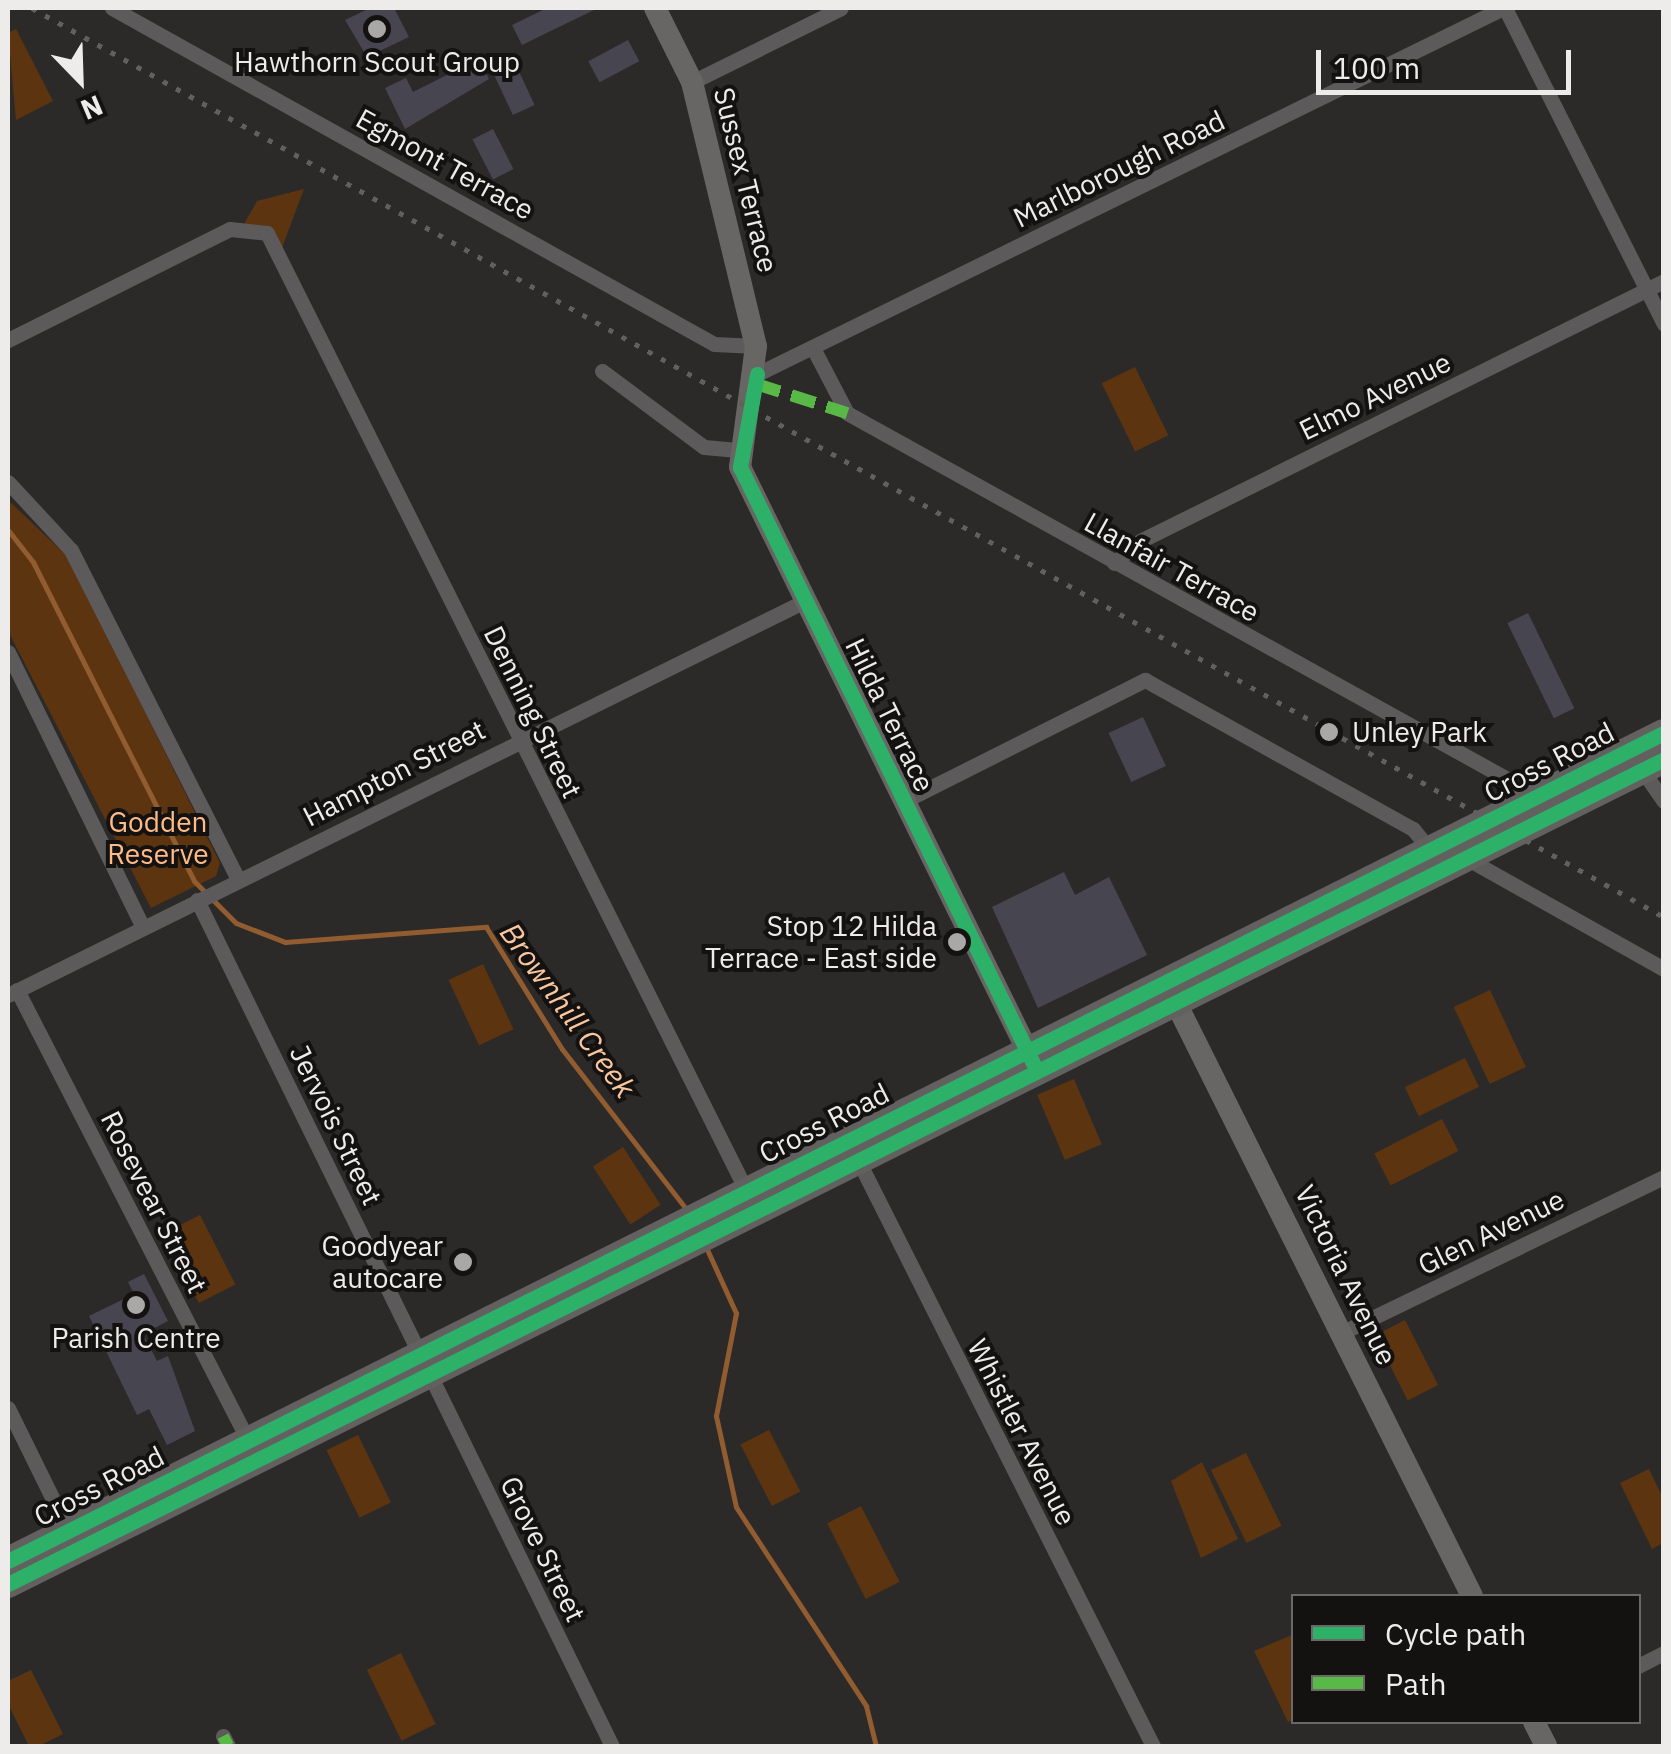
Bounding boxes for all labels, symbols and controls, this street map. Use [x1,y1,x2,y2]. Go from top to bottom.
marker: Hawthorn Scout Group [366,18,388,40]
north arrow [30,30,130,130]
scale bar [1321,30,1576,92]
place label: Hawthorn Scout Group [234,45,520,79]
text: 100 m [1333,48,1420,87]
street label: Sussex Terrace [707,84,785,276]
text: N [75,87,108,129]
street label: Egmont Terrace [350,101,540,227]
street label: Marlborough Road [1008,103,1230,235]
street label: Elmo Avenue [1294,345,1456,447]
street label: Llanfair Terrace [1079,505,1265,629]
street label: Denning Street [477,621,589,803]
street label: Hilda Terrace [838,633,942,797]
street label: Hampton Street [297,713,491,833]
place label: Unley Park [1352,715,1487,749]
street label: Cross Road [1478,715,1620,809]
marker: Unley Park [1316,719,1342,745]
park label: Godden Reserve [107,805,209,871]
place label: Stop 12 Hilda Terrace - East side [705,909,937,975]
water label: Brownhill Creek [493,916,643,1104]
marker: Stop 12 Hilda Terrace - East side [946,931,968,953]
street label: Jervois Street [283,1040,389,1210]
street label: Cross Road [753,1076,895,1170]
street label: Rosevear Street [94,1105,214,1299]
street label: Victoria Avenue [1288,1180,1404,1370]
street label: Glen Avenue [1412,1182,1570,1282]
place label: Goodyear autocare [322,1229,443,1295]
marker: Goodyear autocare [452,1251,474,1273]
marker: Parish Centre [125,1294,147,1316]
place label: Parish Centre [51,1321,221,1355]
street label: Whistler Avenue [961,1333,1083,1531]
street label: Cross Road [28,1439,170,1533]
street label: Grove Street [493,1471,593,1627]
legend [1291,1594,1641,1724]
text: Cycle path [1385,1614,1526,1653]
text: Path [1385,1664,1446,1703]

